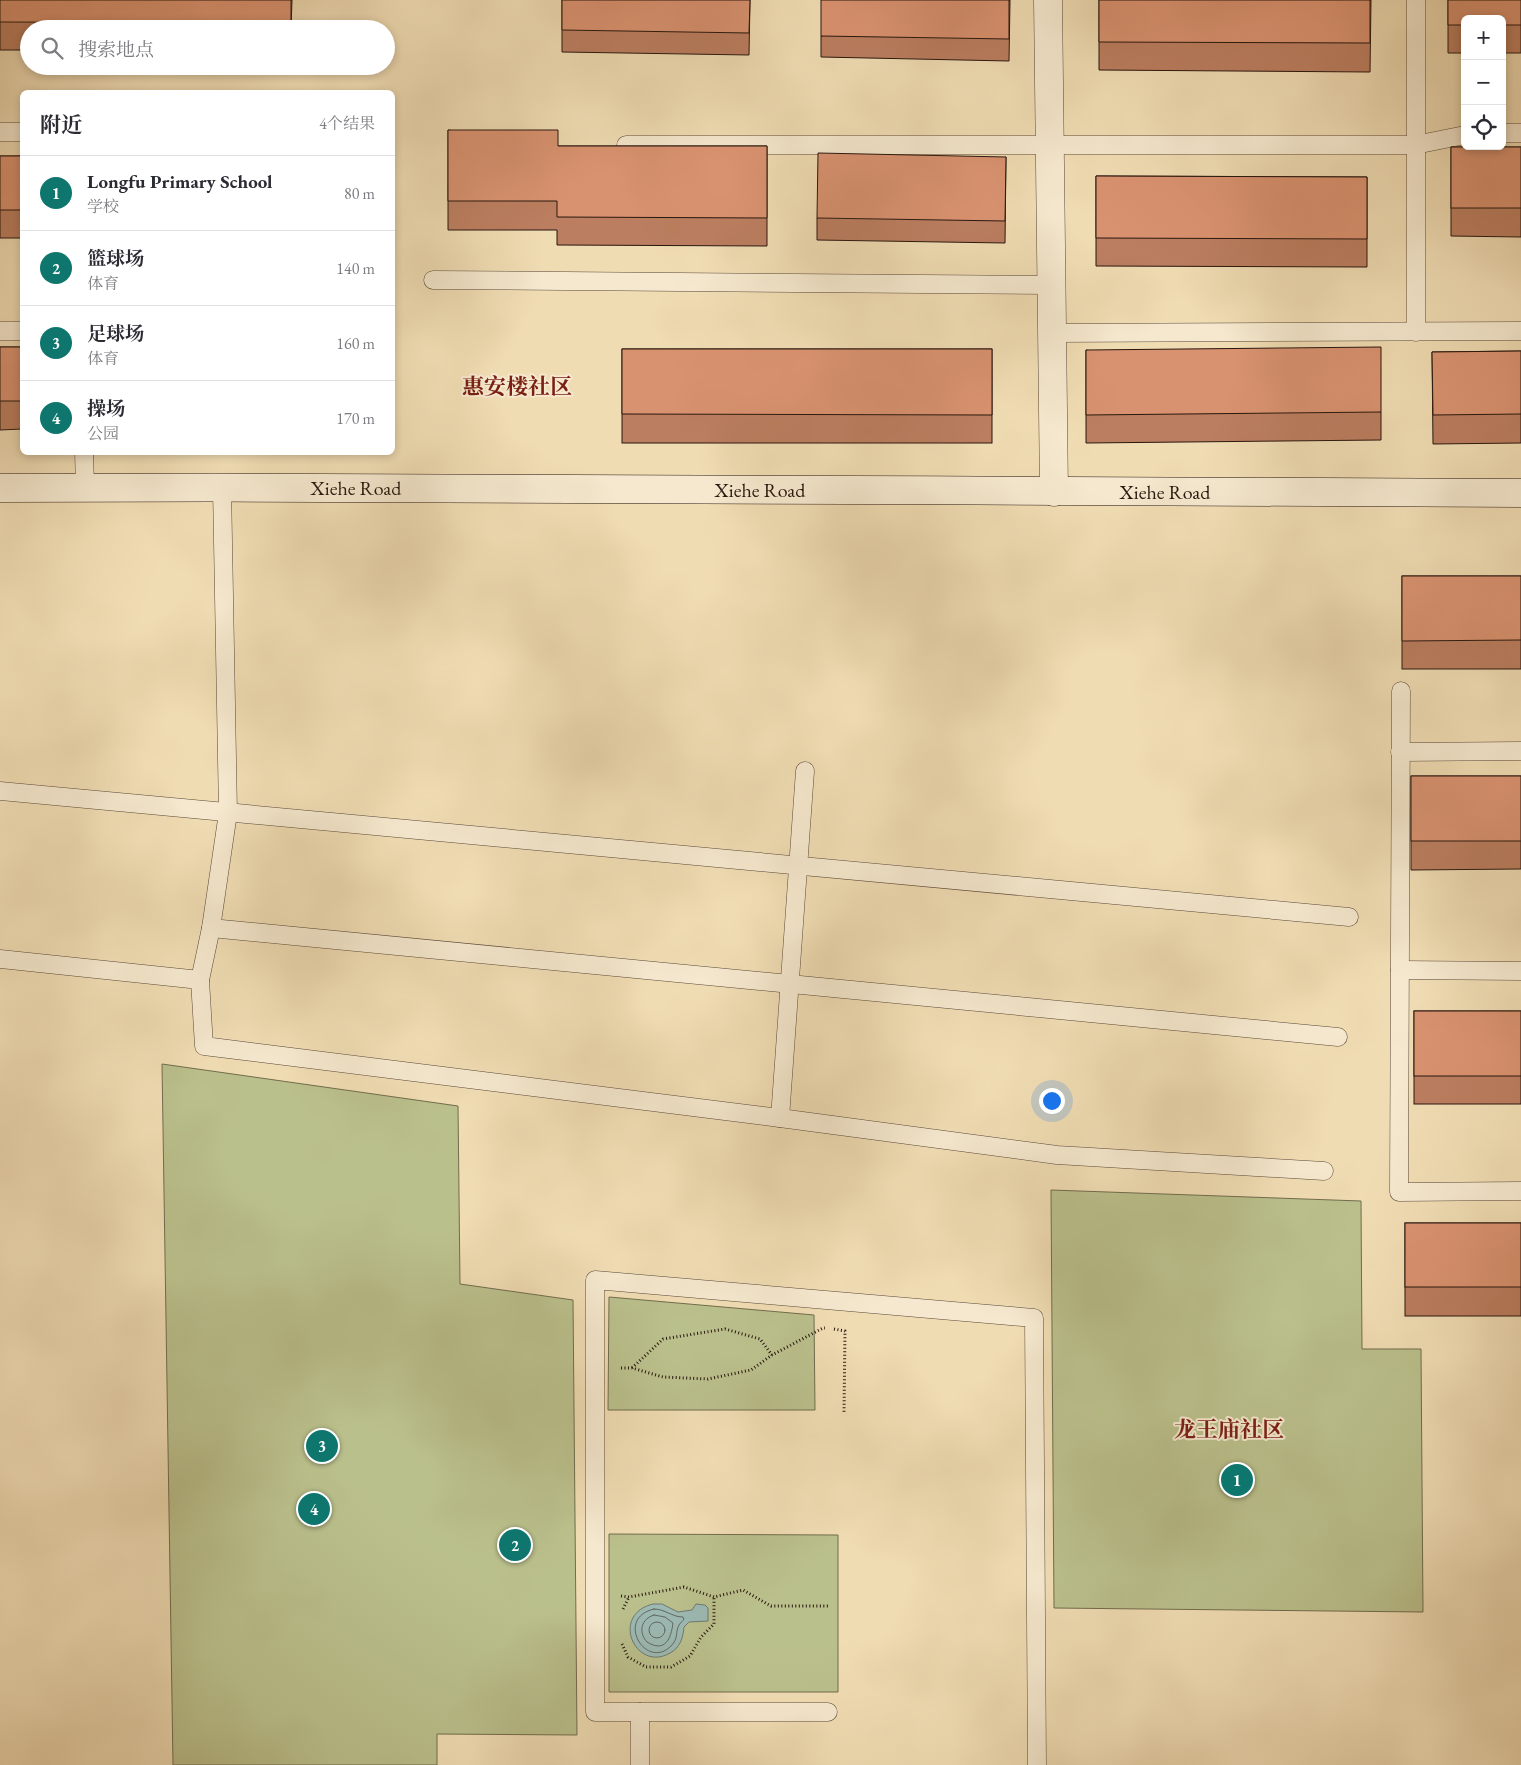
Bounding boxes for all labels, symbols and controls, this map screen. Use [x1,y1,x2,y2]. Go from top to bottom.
map controls [1461,15,1506,150]
button: + [1461,15,1506,60]
search box [20,20,395,75]
icon: search [38,34,66,62]
text: 搜索地点 [78,37,154,62]
button: − [1461,60,1506,105]
button: locate [1461,105,1506,150]
text: 附近 [40,111,82,138]
text: 4个结果 [319,113,375,134]
text: Longfu Primary School [87,169,272,194]
text: 1 [52,183,60,204]
text: 80 m [344,183,375,204]
text: 学校 [87,196,119,217]
text: 篮球场 [87,246,144,271]
text: 2 [52,258,60,279]
text: 140 m [336,258,375,279]
text: 体育 [87,273,119,294]
text: 足球场 [87,321,144,346]
text: 3 [52,333,60,354]
text: 160 m [336,333,375,354]
text: 体育 [87,348,119,369]
district label: 惠安楼社区 [462,372,572,401]
text: 操场 [87,396,125,421]
text: 4 [52,408,60,429]
text: 170 m [336,408,375,429]
text: 公园 [87,423,119,444]
street label: Xiehe Road [310,475,402,501]
street label: Xiehe Road [714,477,806,503]
street label: Xiehe Road [1119,479,1211,505]
your location [1039,1088,1065,1114]
district label: 龙王庙社区 [1174,1415,1284,1444]
pin: 3 [306,1427,338,1465]
pin: 1 [1221,1461,1253,1499]
pin: 4 [298,1490,330,1528]
pin: 2 [499,1526,531,1564]

